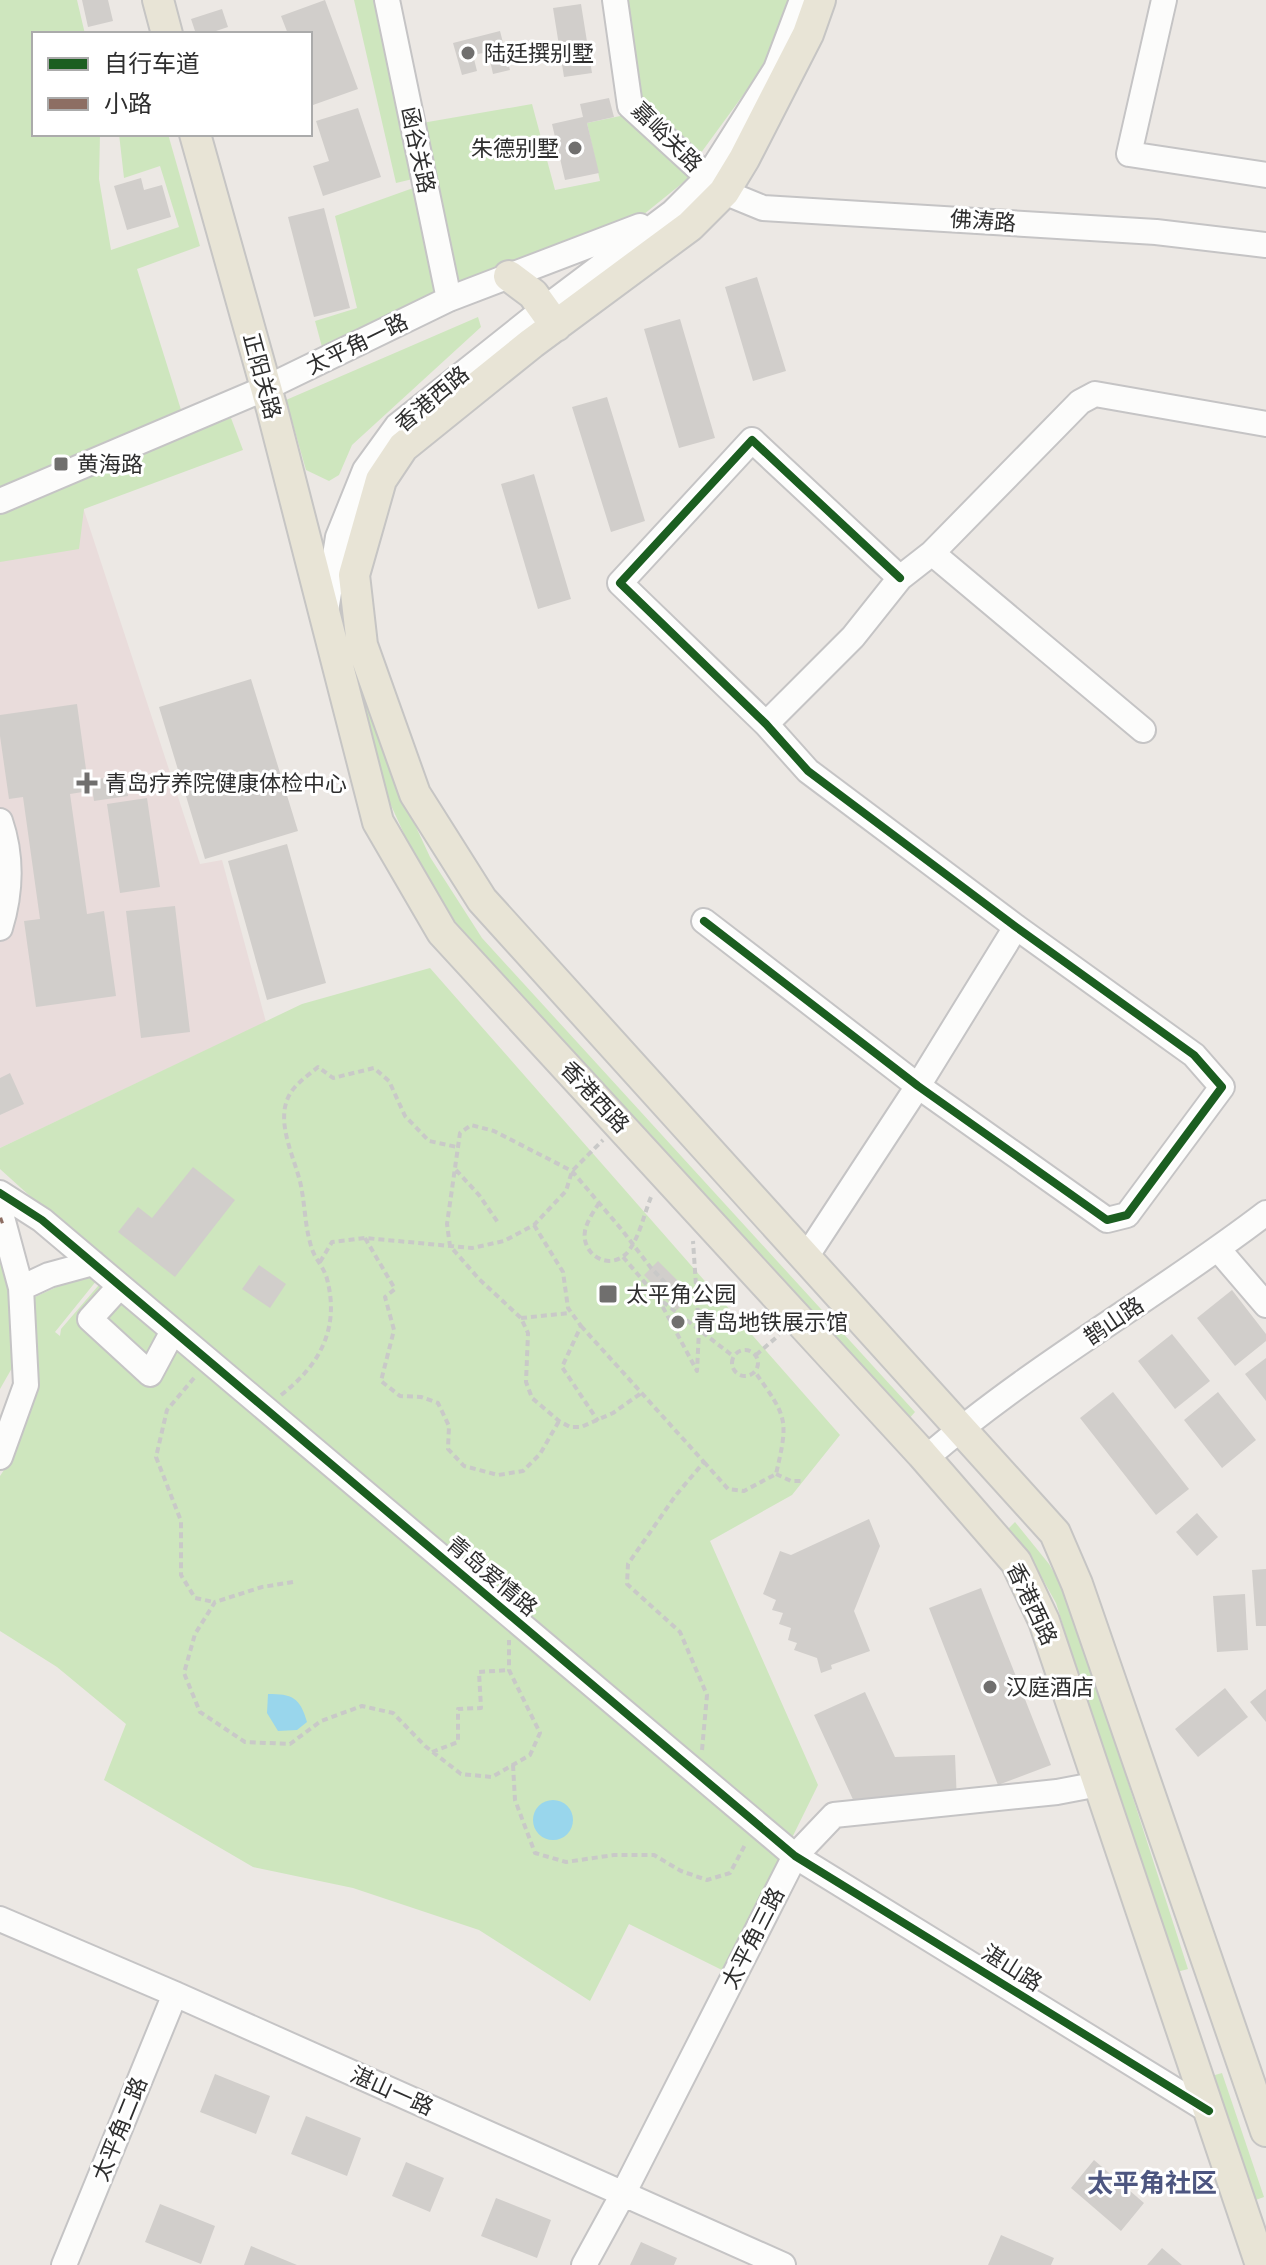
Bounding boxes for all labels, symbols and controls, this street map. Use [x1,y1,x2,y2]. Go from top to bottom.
legend [32,32,312,136]
place label: 陆廷撰别墅 [484,41,594,66]
marker: 陆廷撰别墅 [459,44,477,62]
text: 自行车道 [104,50,200,78]
text: 小路 [104,90,152,118]
street label: 嘉峪关路 [627,97,707,177]
street label: 函谷关路 [397,104,439,196]
place label: 朱德别墅 [471,136,559,161]
marker: 朱德别墅 [566,139,584,157]
street label: 佛涛路 [949,206,1017,236]
street label: 太平角一路 [302,309,412,379]
street label: 正阳关路 [239,330,285,422]
street label: 香港西路 [390,361,474,437]
place label: 黄海路 [77,452,143,477]
marker: 黄海路 [52,455,70,473]
place label: 青岛疗养院健康体检中心 [105,771,347,796]
marker: 青岛疗养院健康体检中心 [76,772,98,794]
street label: 香港西路 [556,1056,634,1138]
place label: 太平角公园 [626,1282,736,1307]
marker: 太平角公园 [597,1283,619,1305]
street label: 鹊山路 [1080,1292,1148,1350]
place label: 青岛地铁展示馆 [694,1310,848,1335]
marker: 青岛地铁展示馆 [669,1313,687,1331]
street label: 青岛爱情路 [442,1531,542,1621]
street label: 香港西路 [1002,1559,1062,1649]
place label: 汉庭酒店 [1006,1675,1094,1700]
marker: 汉庭酒店 [981,1678,999,1696]
street label: 太平角三路 [717,1883,789,1993]
street label: 湛山路 [977,1940,1047,1996]
street label: 湛山一路 [347,2062,437,2120]
street label: 太平角二路 [88,2073,152,2185]
district label: 太平角社区 [1087,2168,1217,2198]

